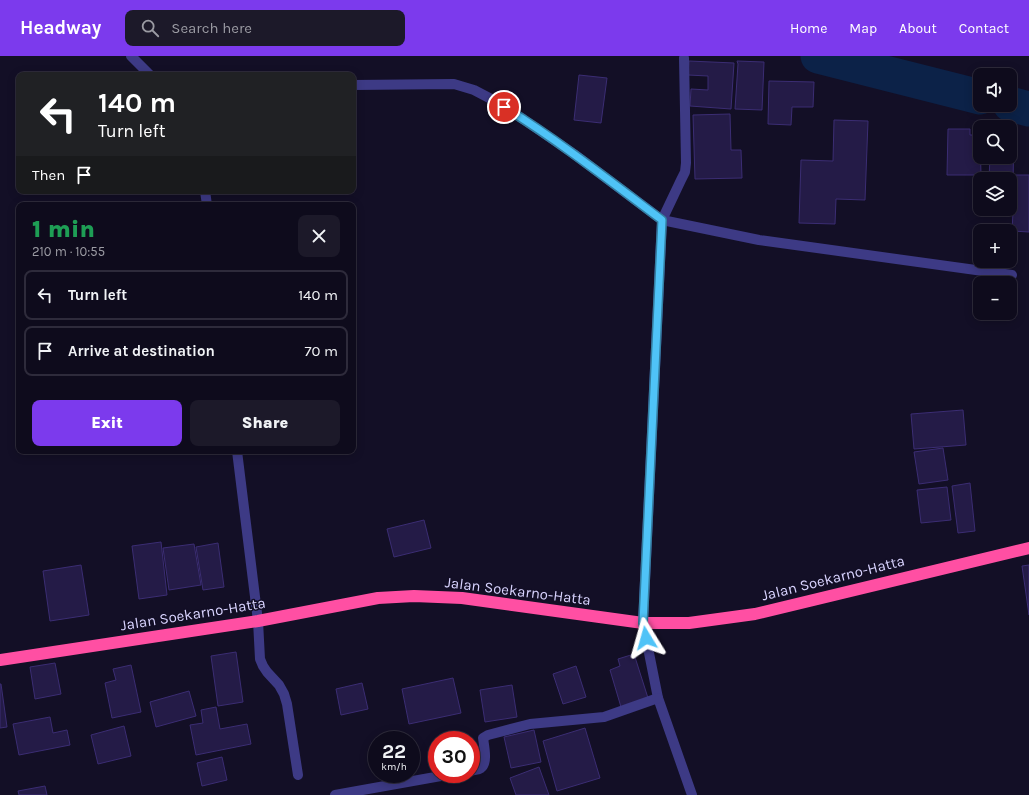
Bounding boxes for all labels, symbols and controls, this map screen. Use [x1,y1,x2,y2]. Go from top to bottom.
search box [125,10,405,46]
text: Headway [20,17,101,39]
icon: search [139,17,161,39]
text: Search here [171,19,252,37]
text: Home [790,20,827,37]
text: Map [849,20,877,37]
text: About [899,20,937,37]
text: Contact [959,20,1009,37]
map controls [973,68,1017,320]
button: sound [973,68,1017,112]
text: 140 m [98,86,176,119]
icon: left [32,88,84,140]
pin [487,90,521,124]
icon: arrive [493,96,515,118]
text: Turn left [98,120,166,142]
button: search [973,120,1017,164]
icon: arrive [73,164,95,186]
text: Then [32,166,65,184]
button: layers [973,172,1017,216]
text: 1 min [32,215,95,243]
button: close [298,215,340,257]
button: + [973,224,1017,268]
text: 210 m · 10:55 [32,244,105,259]
button: − [973,276,1017,320]
icon: left [34,284,56,306]
text: Turn left [68,286,127,304]
text: 140 m [298,286,338,304]
icon: arrive [34,340,56,362]
text: Arrive at destination [68,342,215,360]
text: 70 m [304,342,338,360]
button: Exit [32,400,182,446]
button: Share [190,400,340,446]
street label: Jalan Soekarno-Hatta [760,552,906,604]
street label: Jalan Soekarno-Hatta [444,573,592,609]
street label: Jalan Soekarno-Hatta [119,594,267,634]
position arrow [625,617,667,659]
speed limit sign: 30 [428,731,480,783]
text: 22 [382,740,406,763]
text: km/h [381,761,407,773]

